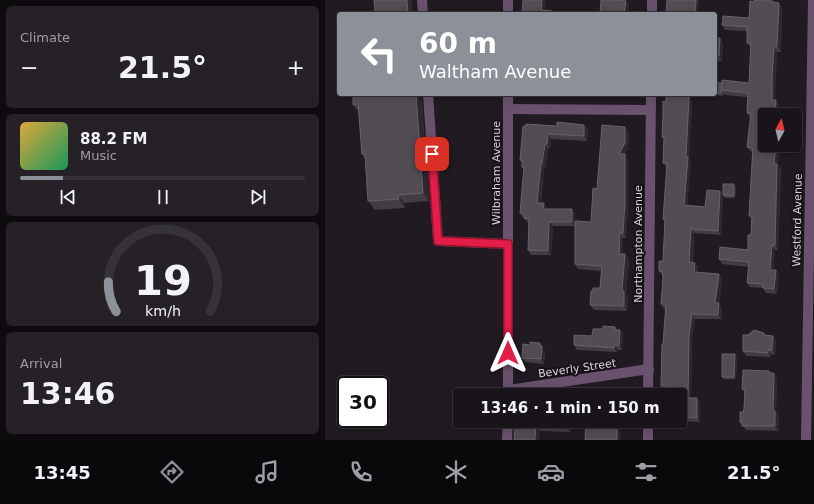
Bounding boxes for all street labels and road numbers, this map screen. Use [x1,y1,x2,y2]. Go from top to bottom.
street label: Wilbraham Avenue [490,121,503,225]
street label: Westford Avenue [790,173,805,267]
street label: Northampton Avenue [632,185,645,303]
street label: Beverly Street [537,356,618,380]

